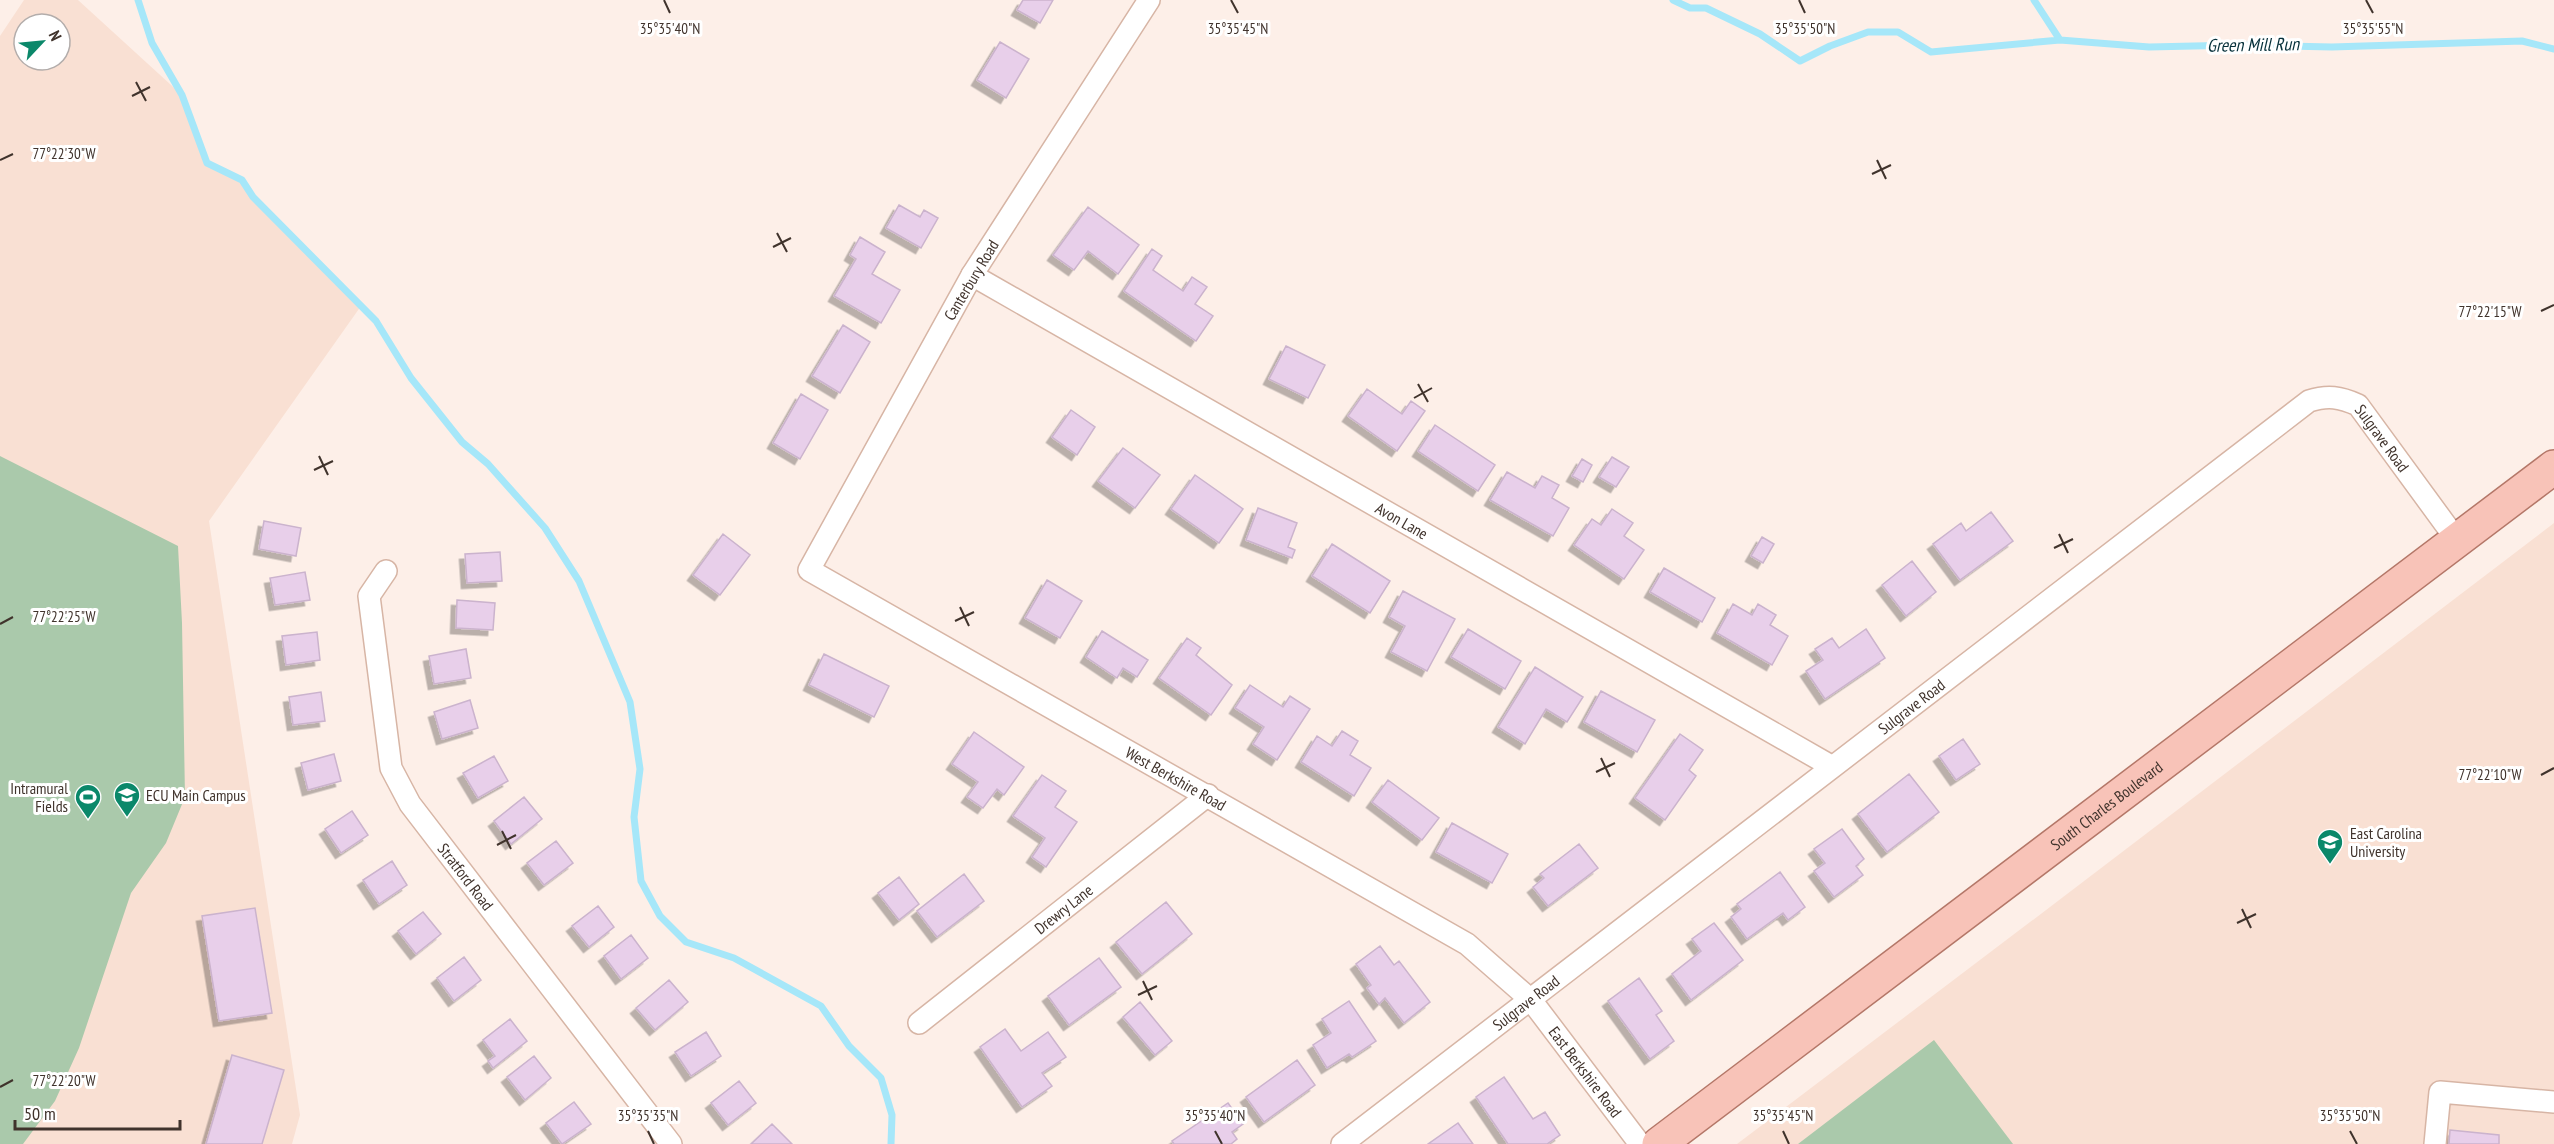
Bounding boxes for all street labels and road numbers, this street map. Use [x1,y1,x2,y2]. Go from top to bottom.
street label: Canterbury Road [939,236,1003,324]
street label: Sulgrave Road [2351,400,2414,476]
street label: Avon Lane [1372,498,1432,543]
street label: Sulgrave Road [1874,675,1949,738]
street label: West Berkshire Road [1122,742,1230,815]
street label: South Charles Boulevard [2046,757,2166,854]
street label: Stratford Road [434,839,498,914]
street label: Drewry Lane [1030,880,1097,938]
street label: Sulgrave Road [1489,971,1563,1035]
street label: East Berkshire Road [1544,1022,1626,1121]

